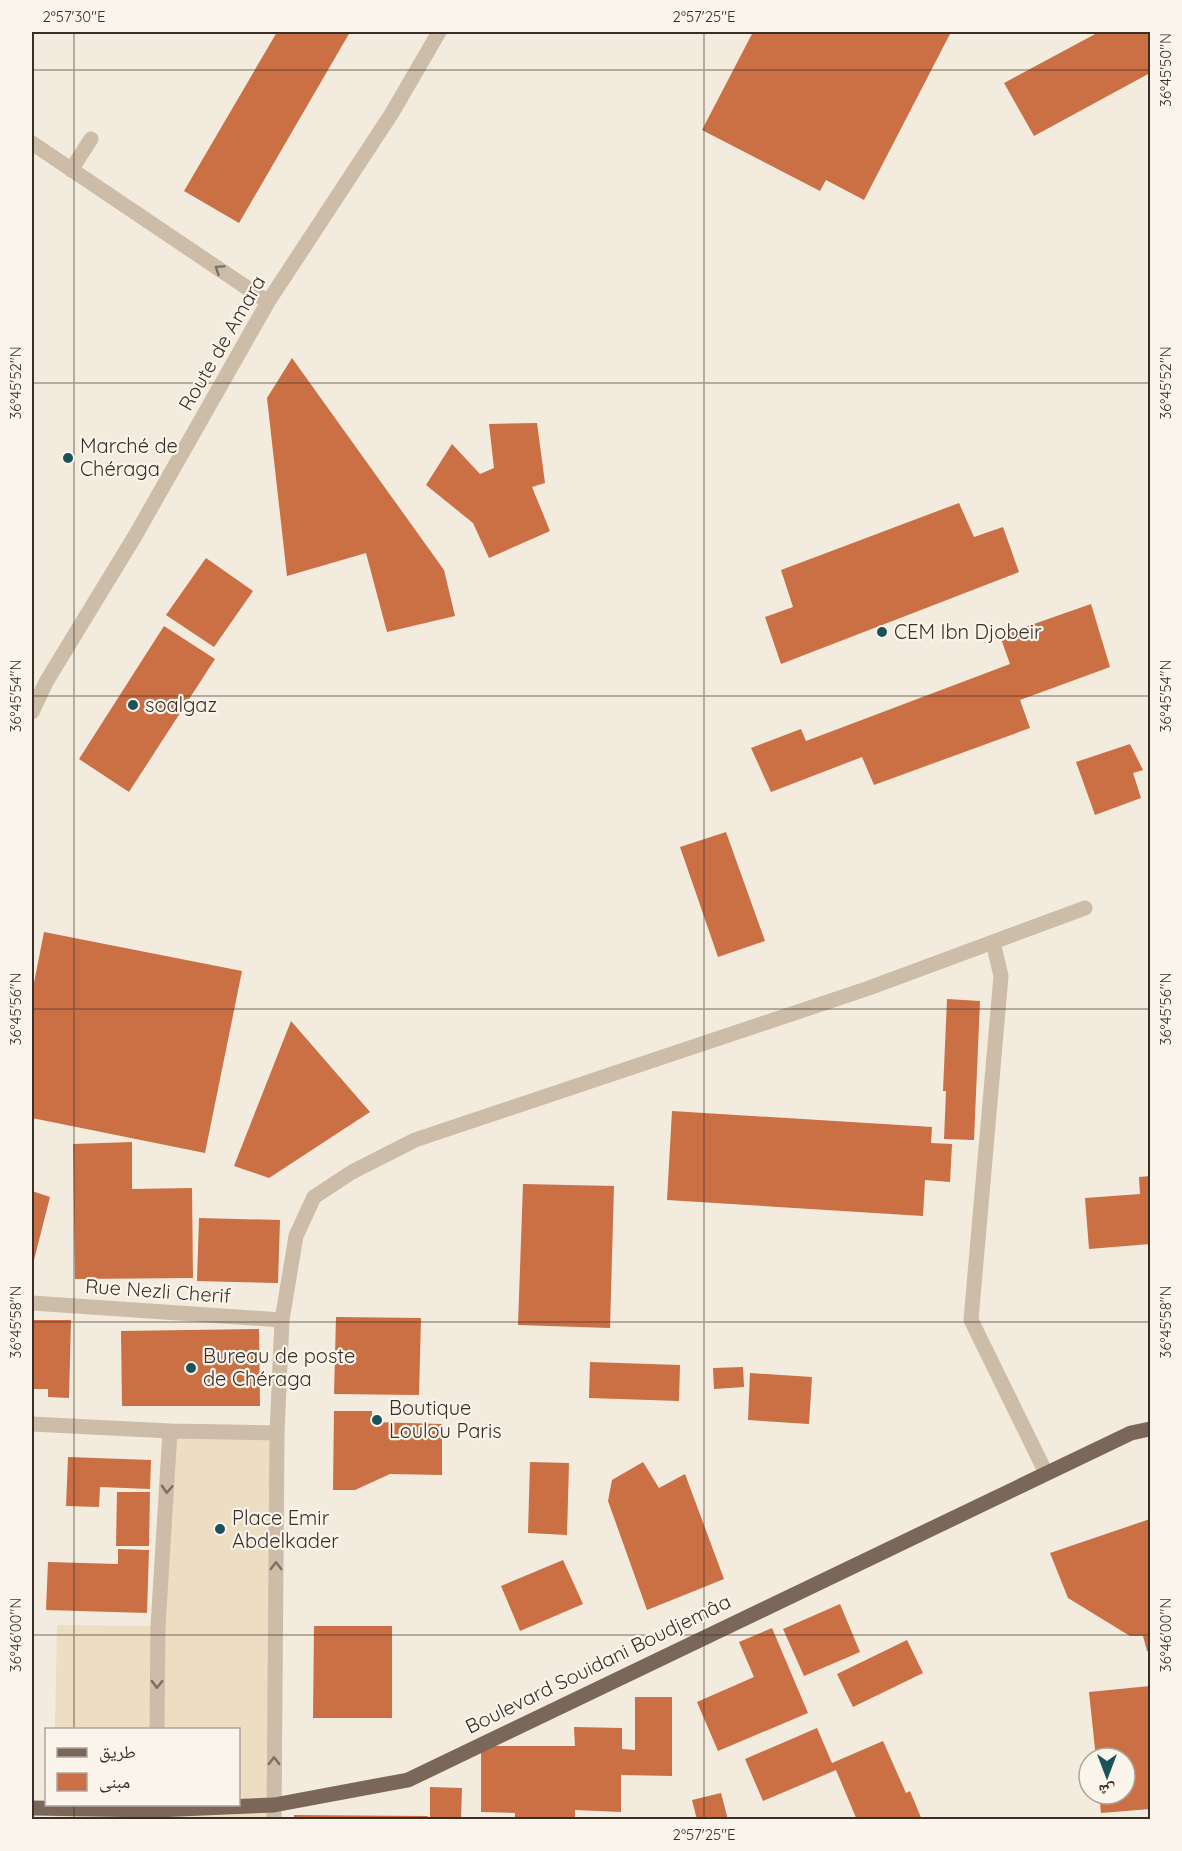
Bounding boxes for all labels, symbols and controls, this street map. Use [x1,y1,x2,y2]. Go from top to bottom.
text: 2°57'30"E [42,7,106,26]
text: 2°57'25"E [673,7,735,26]
text: 36°45'50"N [1156,33,1175,107]
one-way arrow [215,265,226,276]
street label: Route de Amara [173,271,270,415]
text: 36°45'52"N [6,346,25,420]
text: 36°45'52"N [1156,346,1175,420]
place label: Marché de Chéraga [80,433,178,481]
marker: Marché de Chéraga [61,451,75,465]
place label: CEM Ibn Djobeir [894,619,1042,644]
marker: CEM Ibn Djobeir [875,625,889,639]
text: 36°45'54"N [6,660,25,732]
text: 36°45'54"N [1156,660,1175,732]
place label: soalgaz [145,692,217,717]
marker: soalgaz [126,698,140,712]
text: 36°45'56"N [6,973,25,1045]
text: 36°45'56"N [1156,973,1175,1045]
street label: Rue Nezli Cherif [84,1273,232,1308]
text: 36°45'58"N [6,1286,25,1358]
text: 36°45'58"N [1156,1286,1175,1358]
place label: Bureau de poste de Chéraga [203,1343,355,1391]
marker: Bureau de poste de Chéraga [184,1361,198,1375]
place label: Boutique Loulou Paris [389,1395,502,1443]
marker: Boutique Loulou Paris [370,1413,384,1427]
one-way arrow [160,1485,173,1494]
place label: Place Emir Abdelkader [232,1505,339,1553]
marker: Place Emir Abdelkader [213,1522,227,1536]
one-way arrow [270,1562,282,1571]
street label: Boulevard Souidani Boudjemâa [461,1588,735,1739]
text: 36°46'00"N [6,1598,25,1672]
text: 36°46'00"N [1156,1598,1175,1672]
one-way arrow [151,1680,164,1689]
legend [45,1728,240,1806]
text: طريق [99,1740,136,1763]
north arrow [1077,1746,1137,1806]
one-way arrow [268,1757,280,1766]
text: مبنى [99,1770,130,1793]
text: ش [1098,1781,1115,1801]
text: 2°57'25"E [673,1825,735,1844]

